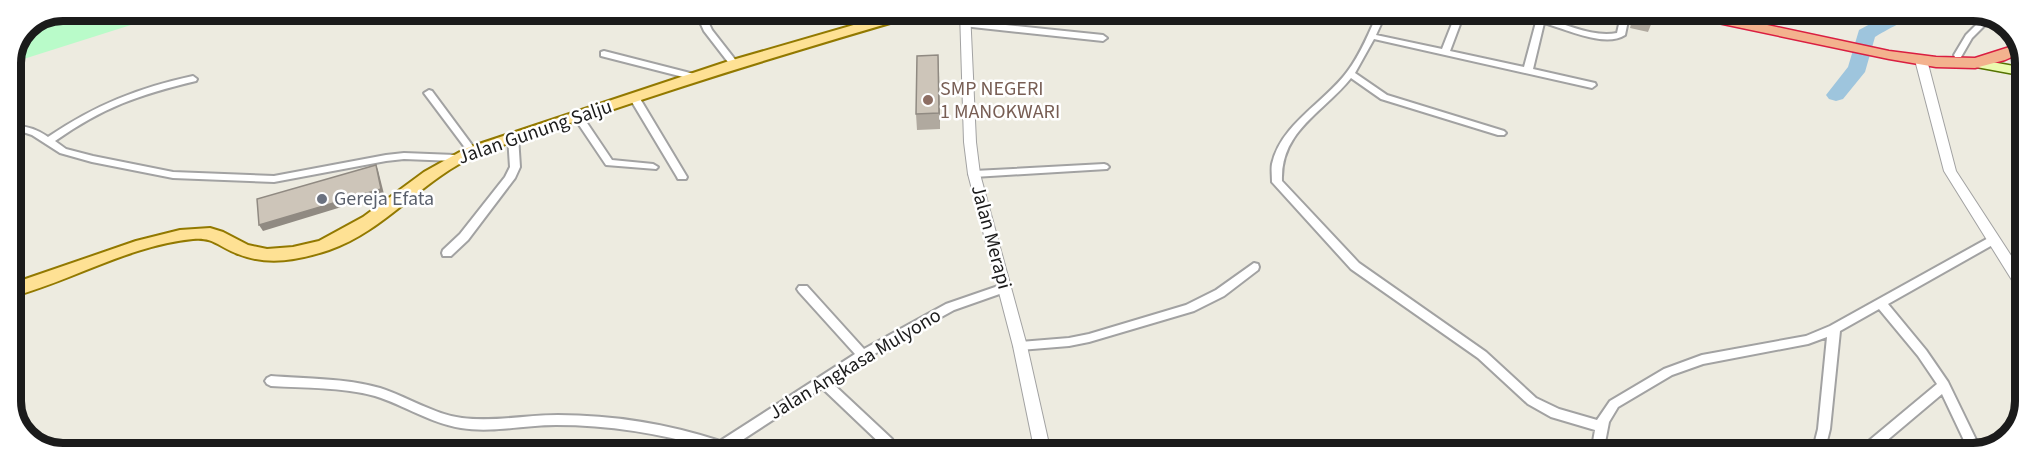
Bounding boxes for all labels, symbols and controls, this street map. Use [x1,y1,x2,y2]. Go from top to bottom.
place label: SMP NEGERI 1 MANOKWARI [940,75,1060,126]
street label: Jalan Gunung Salju [454,92,616,172]
marker: SMP NEGERI 1 MANOKWARI [921,93,935,107]
street label: Jalan Merapi [964,182,1018,292]
place label: Gereja Efata [334,185,434,213]
marker: Gereja Efata [315,192,329,206]
street label: Jalan Angkasa Mulyono [764,301,946,427]

